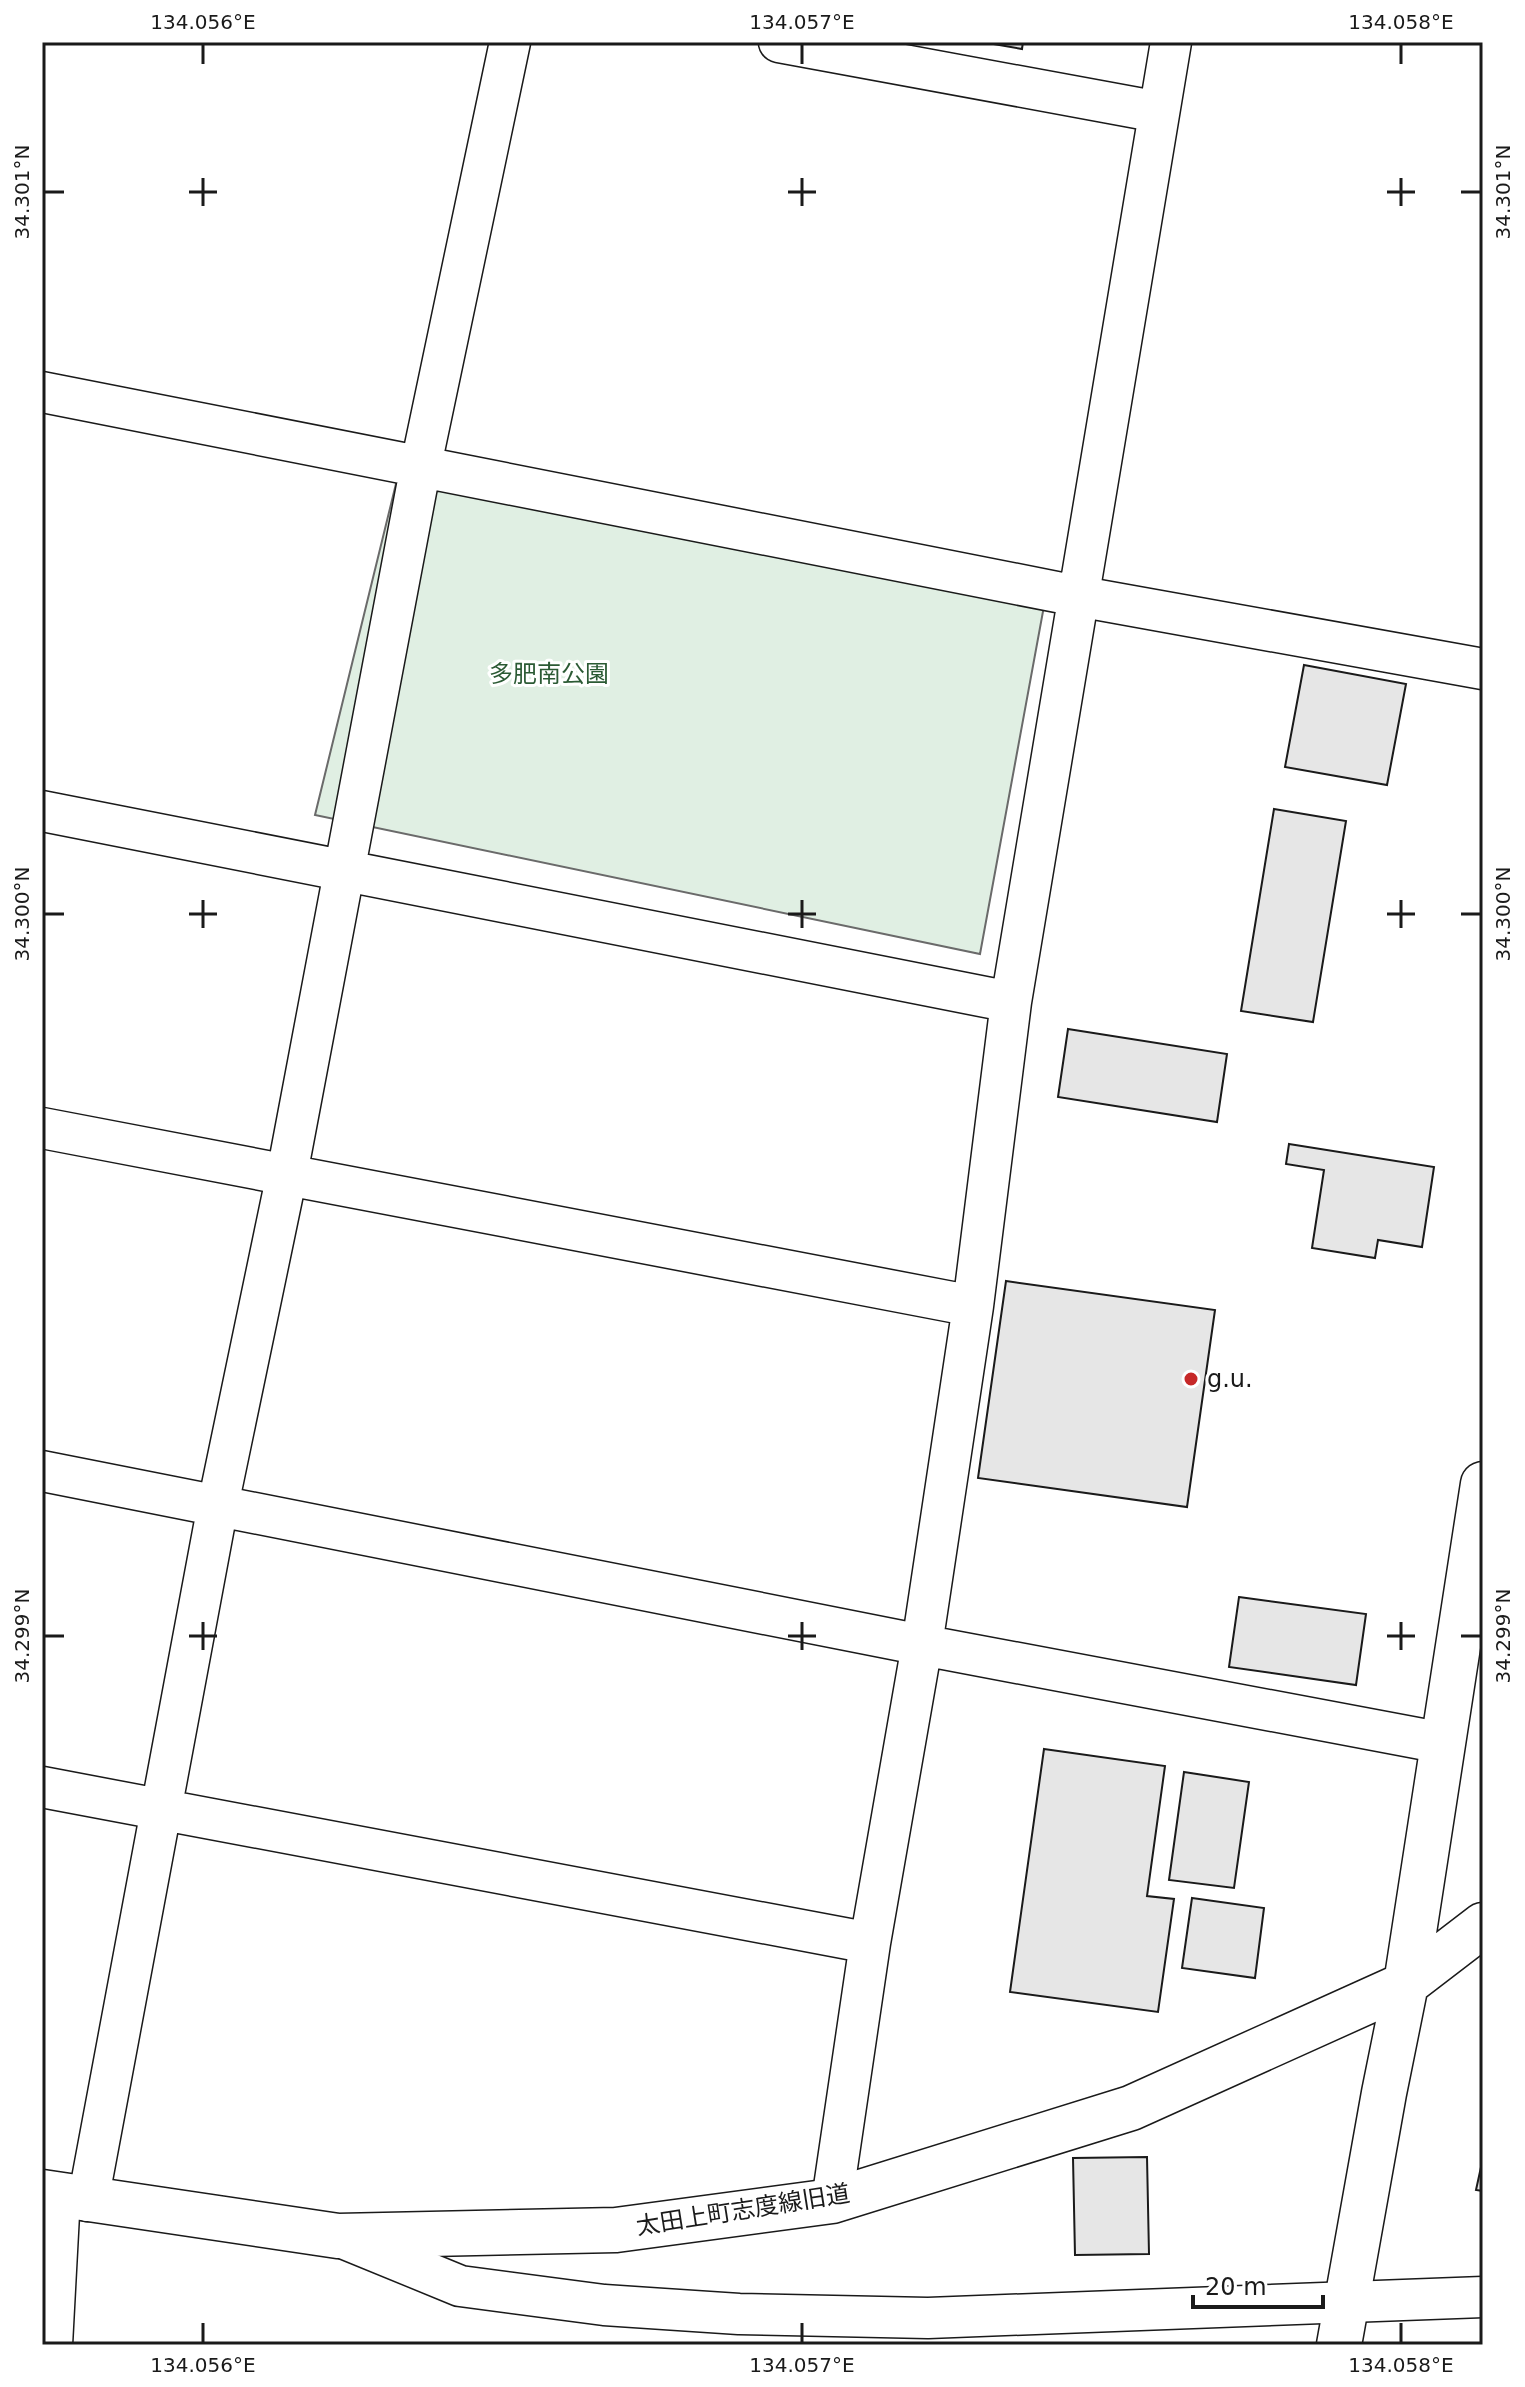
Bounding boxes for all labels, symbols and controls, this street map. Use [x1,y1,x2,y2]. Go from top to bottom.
text: 134.056°E [150,10,256,34]
text: 134.057°E [749,10,855,34]
text: 134.058°E [1348,10,1454,34]
text: 34.301°N [10,145,34,239]
text: 34.301°N [1491,145,1515,239]
park label: 多肥南公園 [489,660,609,688]
text: 34.300°N [10,867,34,961]
text: 34.300°N [1491,867,1515,961]
place label: g.u. [1207,1365,1253,1393]
marker: g.u. [1182,1370,1200,1388]
text: 34.299°N [10,1589,34,1683]
text: 34.299°N [1491,1589,1515,1683]
street label: 太田上町志度線旧道 [634,2179,852,2241]
scale bar [1193,2259,1323,2309]
text: 20 m [1205,2273,1267,2301]
text: 134.056°E [150,2353,256,2377]
text: 134.057°E [749,2353,855,2377]
text: 134.058°E [1348,2353,1454,2377]

